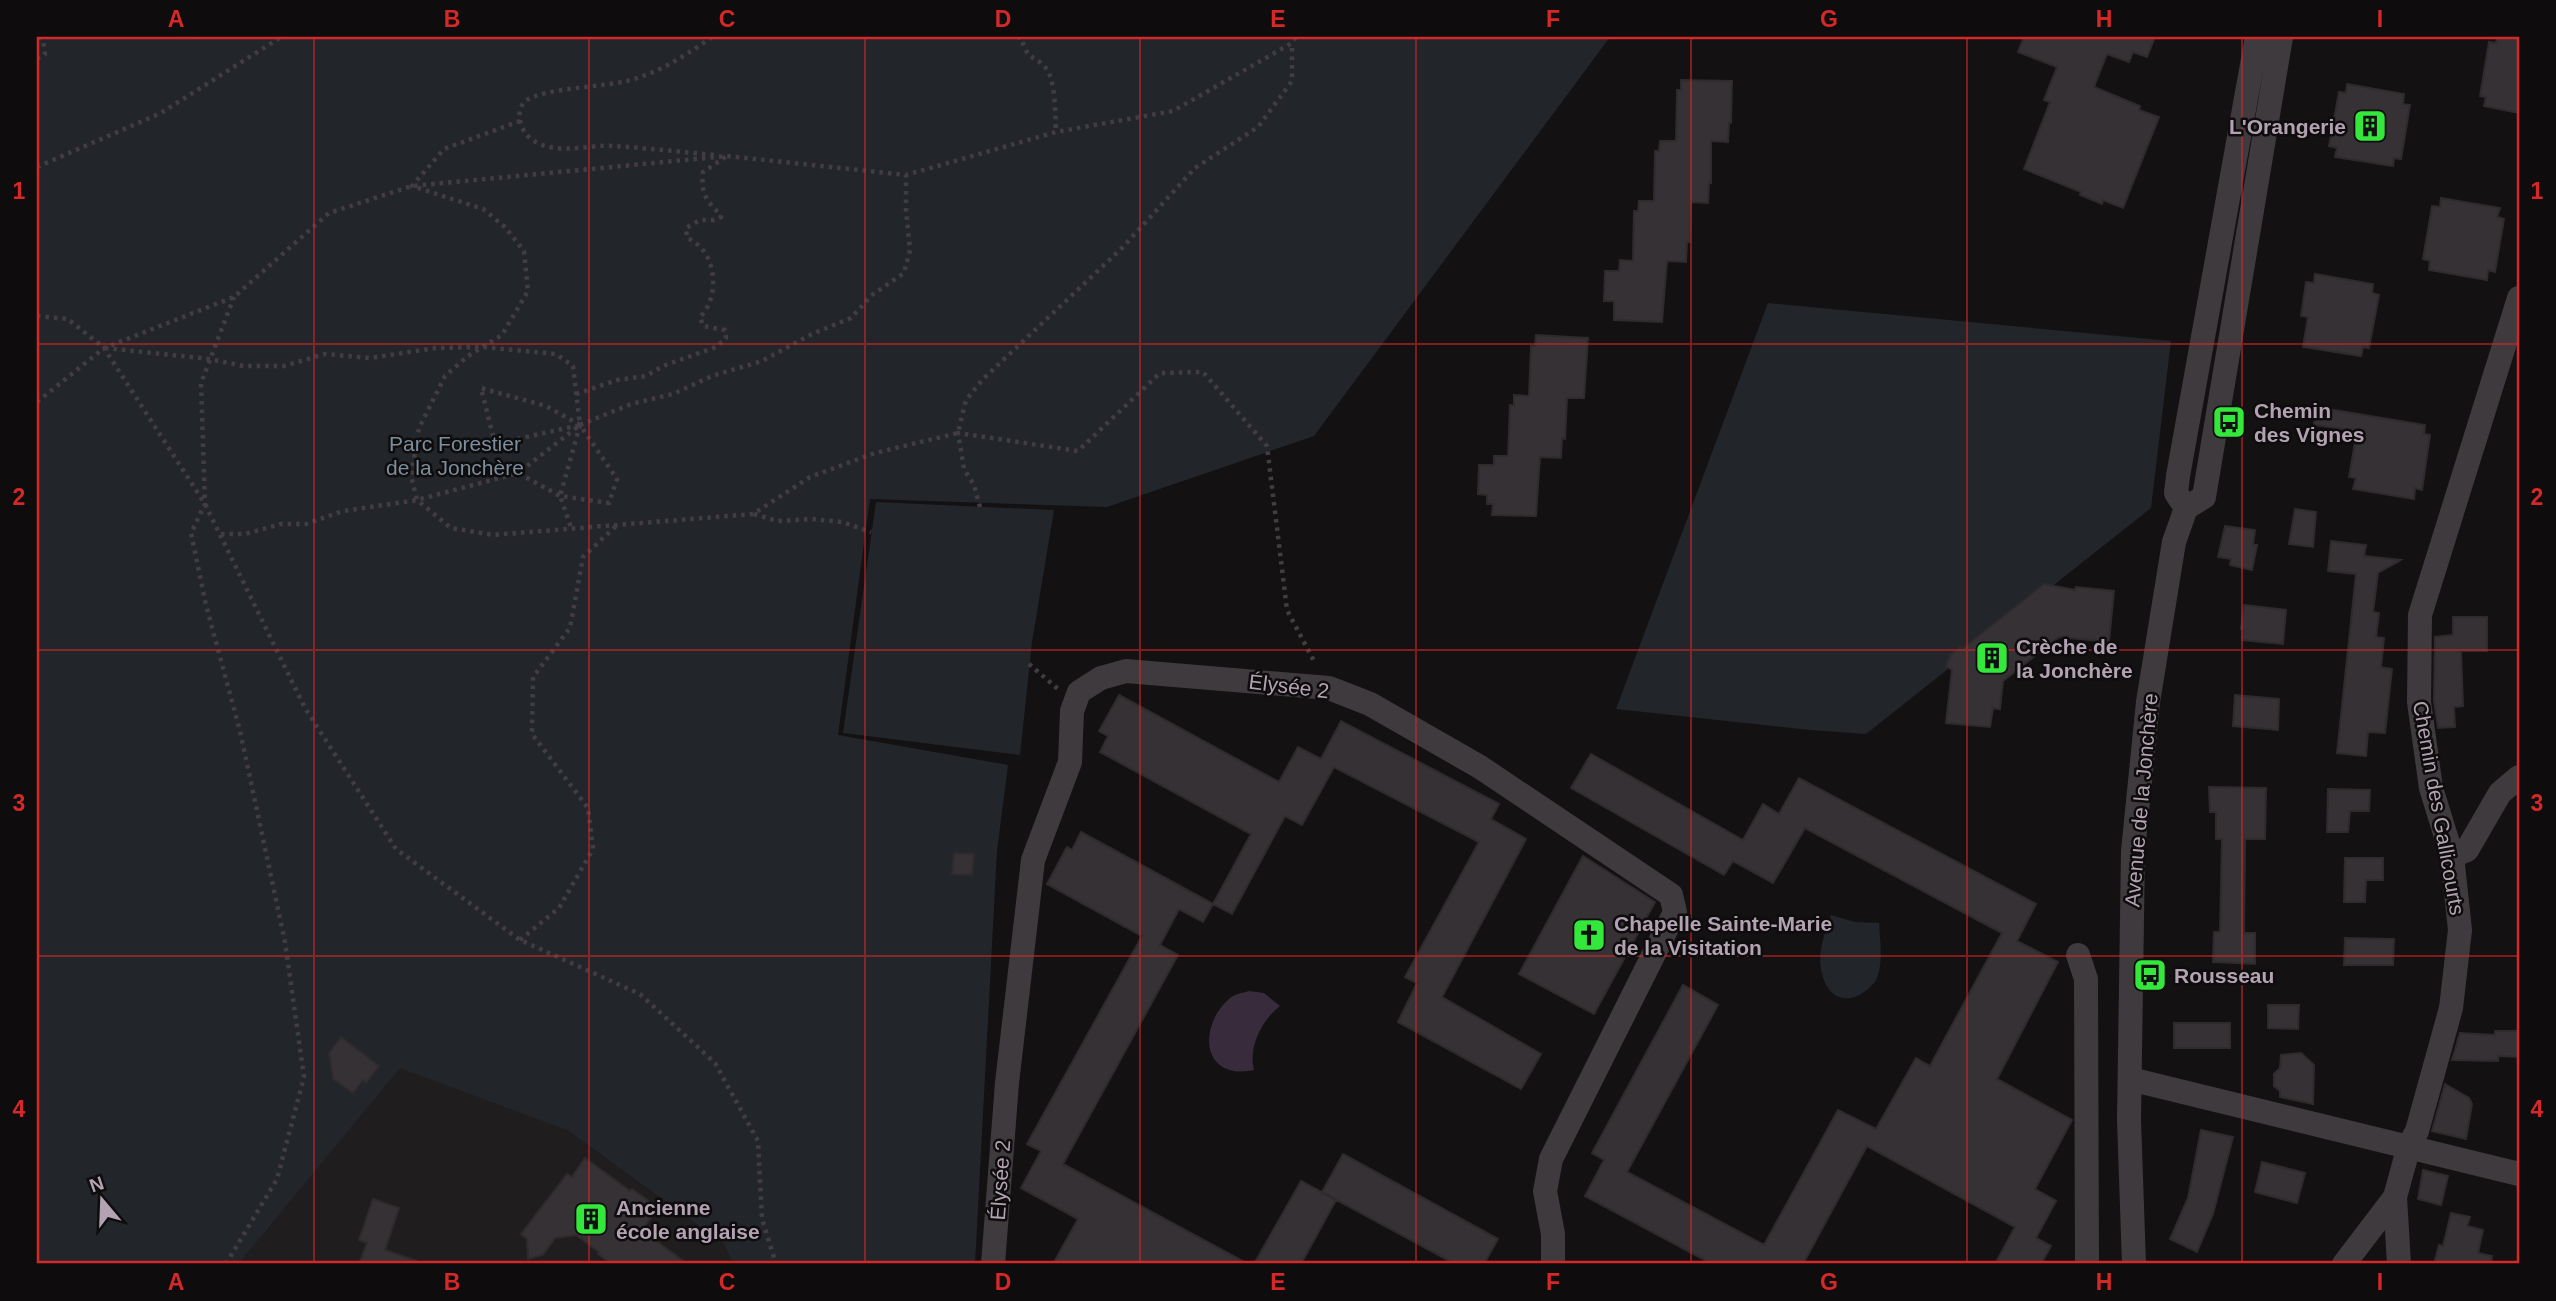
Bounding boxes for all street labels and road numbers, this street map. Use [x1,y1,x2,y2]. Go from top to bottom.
street label: Élysée 2 [1248,670,1330,702]
street label: Avenue de la Jonchère [2120,692,2162,908]
street label: Chemin des Gallicourts [2409,699,2469,917]
street label: Élysée 2 [986,1139,1014,1221]

